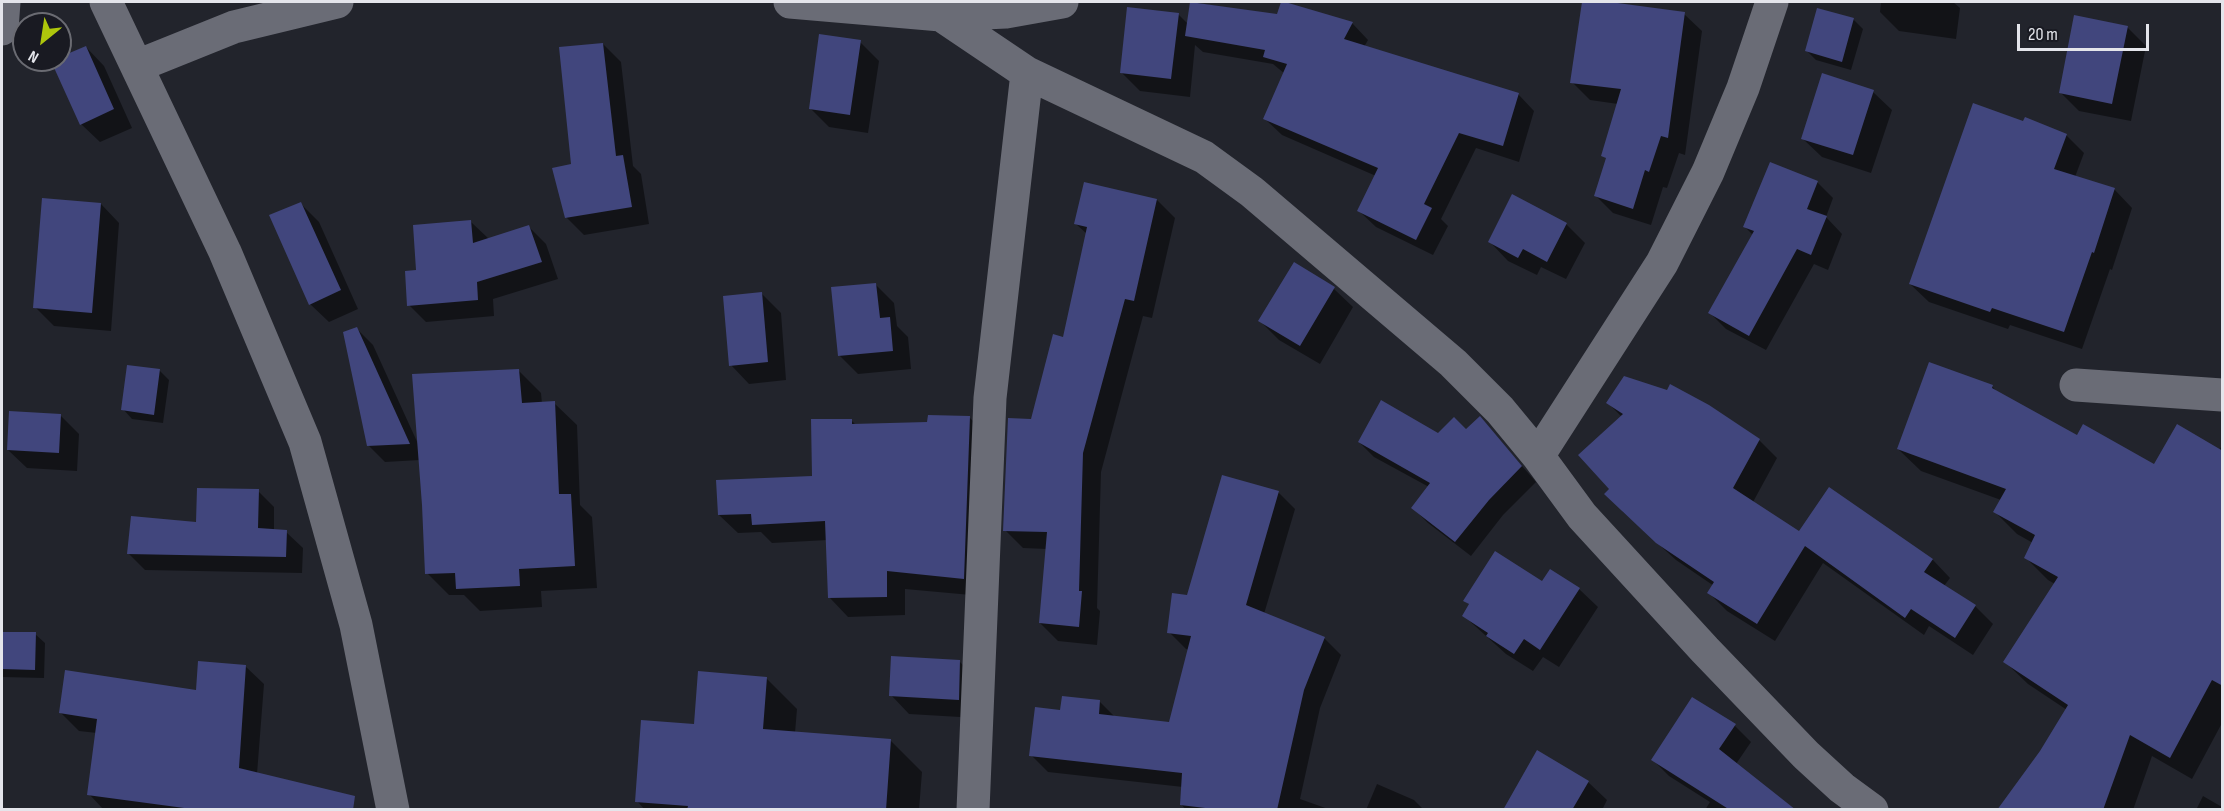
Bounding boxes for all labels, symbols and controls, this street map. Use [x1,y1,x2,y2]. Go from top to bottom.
north arrow [12,12,72,72]
scale bar [2020,12,2152,50]
text: 20 m [2028,24,2058,45]
text: N [25,46,42,67]

